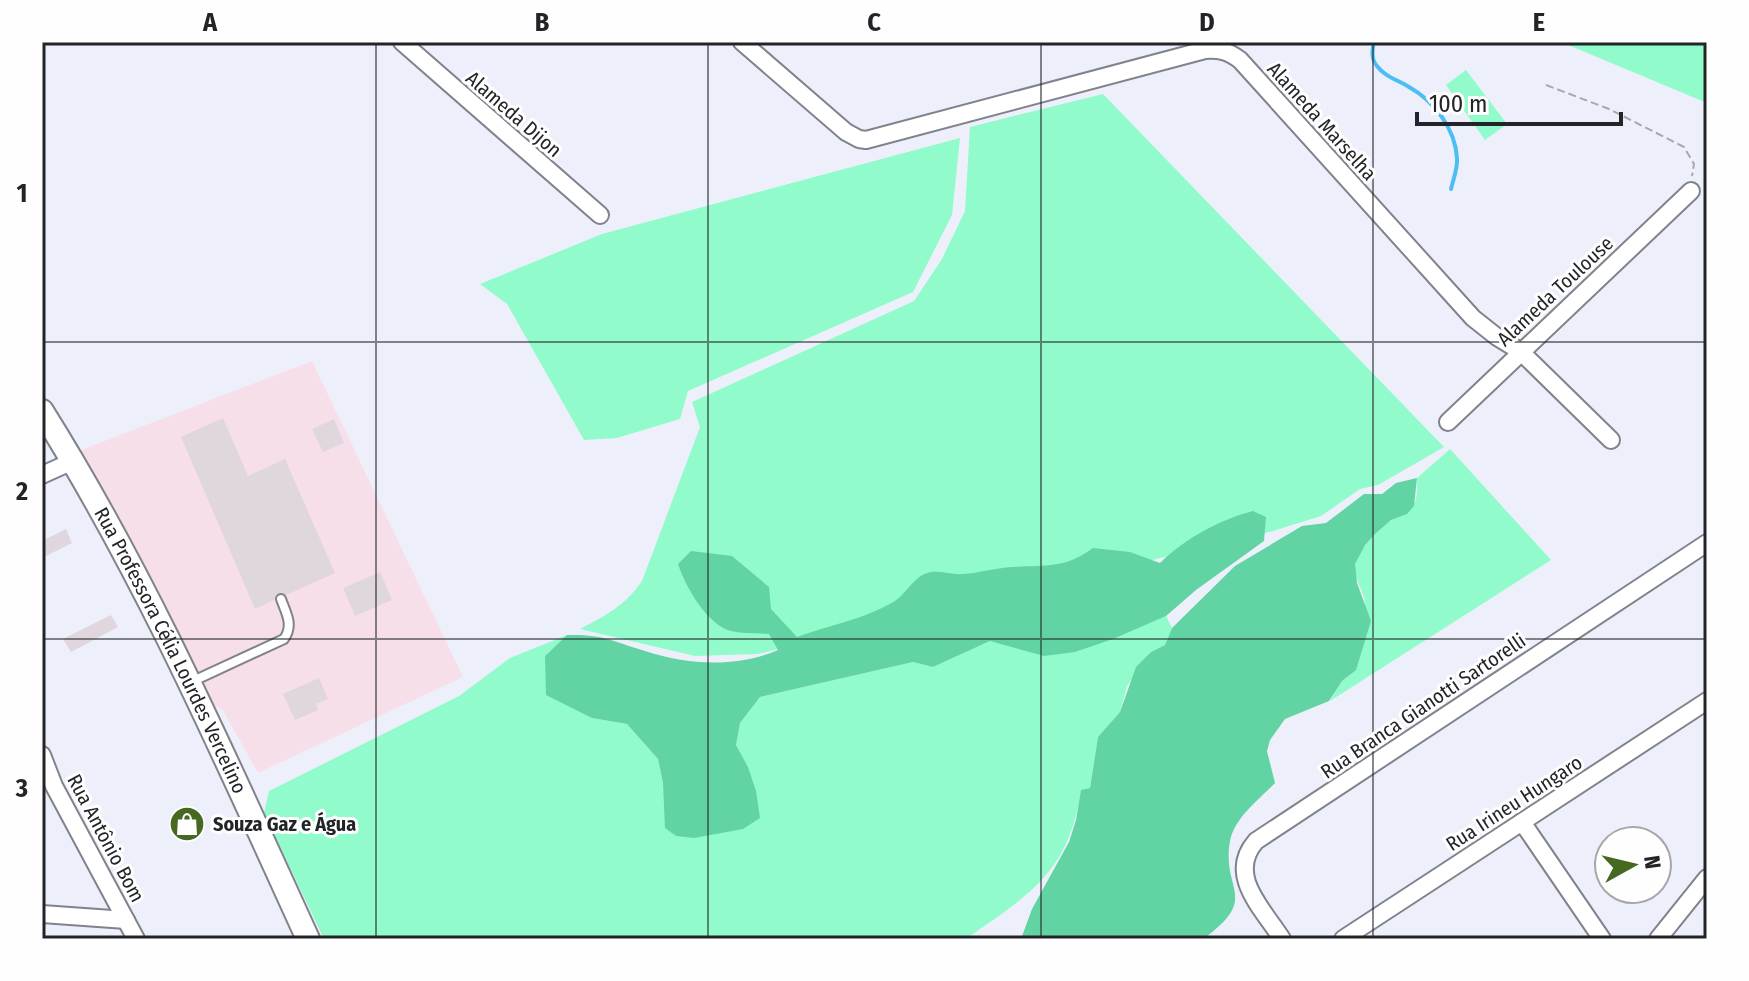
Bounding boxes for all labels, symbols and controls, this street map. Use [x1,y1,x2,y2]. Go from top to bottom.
text: A [202,7,218,38]
text: B [535,7,550,38]
text: C [867,7,881,38]
text: D [1199,7,1215,38]
text: E [1533,7,1545,38]
street label: Alameda Marselha [1263,57,1381,185]
street label: Alameda Dijon [461,66,567,162]
scale bar [1417,76,1621,126]
text: 100 m [1429,90,1487,118]
text: 1 [17,178,28,209]
street label: Alameda Toulouse [1492,231,1618,351]
text: 2 [15,476,28,507]
street label: Rua Professora Célia Lourdes Vercelino [89,503,252,797]
street label: Rua Branca Gianotti Sartorelli [1316,628,1530,784]
street label: Rua Irineu Hungaro [1441,750,1587,856]
street label: Rua Antônio Bom [62,770,150,906]
text: 3 [15,773,28,804]
shop icon: Souza Gaz e Água [168,805,206,843]
place label: Souza Gaz e Água [213,811,356,836]
north arrow [1593,825,1673,905]
text: N [1638,854,1667,871]

